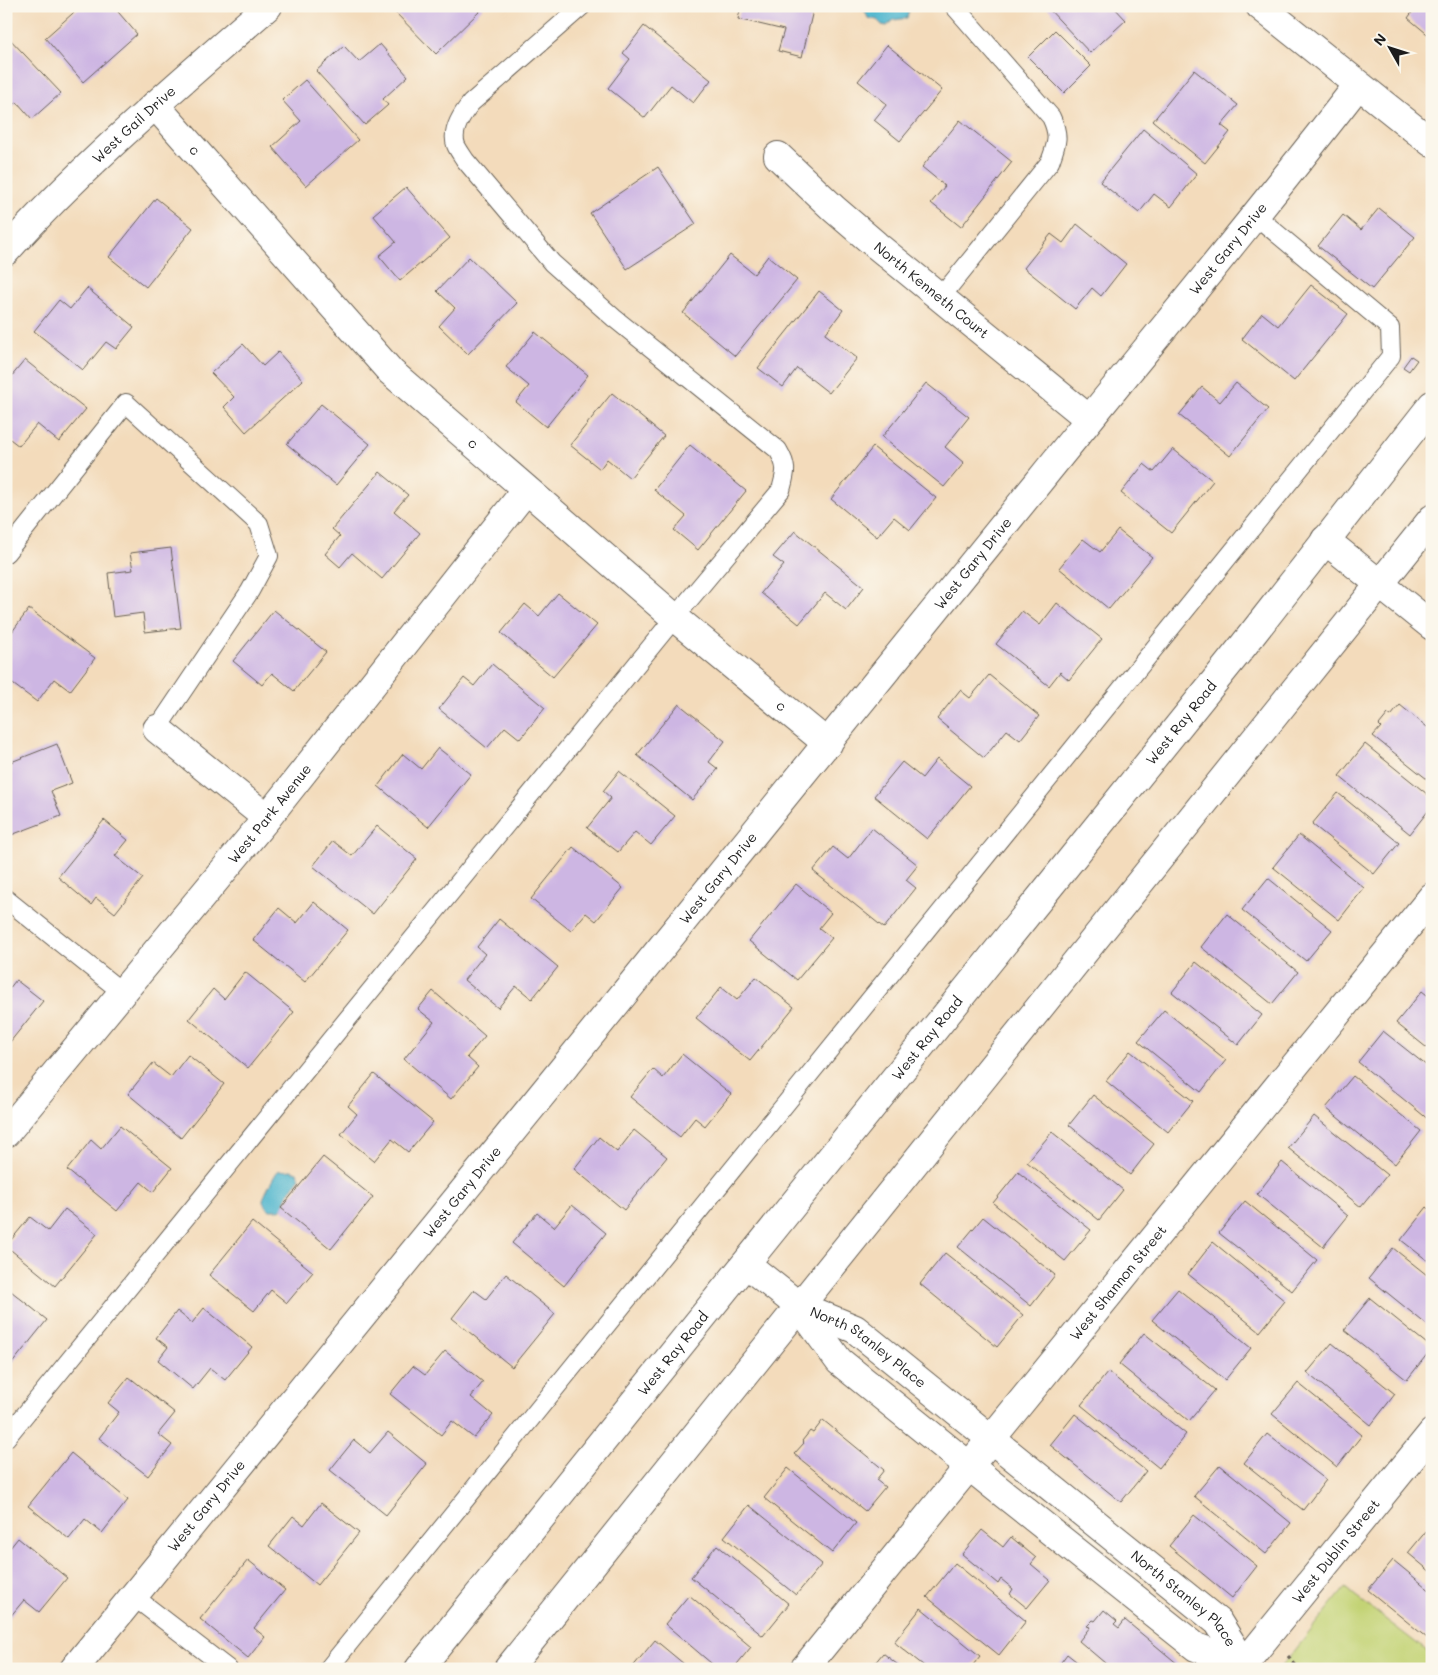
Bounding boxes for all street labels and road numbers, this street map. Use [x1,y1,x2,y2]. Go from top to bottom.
street label: West Gail Drive [88,81,180,167]
street label: c [185,140,205,159]
street label: West Gary Drive [1185,198,1271,299]
street label: North Kenneth Court [870,237,993,343]
street label: c [464,433,483,453]
street label: West Gary Drive [930,513,1016,613]
street label: West Ray Road [1141,676,1221,768]
street label: c [773,695,791,715]
street label: West Park Avenue [223,760,315,867]
street label: West Gary Drive [675,828,761,928]
street label: West Ray Road [887,992,966,1084]
street label: West Gary Drive [419,1142,505,1242]
street label: West Shannon Street [1065,1221,1171,1344]
street label: North Stanley Place [807,1302,930,1392]
street label: West Ray Road [633,1307,712,1399]
street label: West Gary Drive [163,1456,249,1556]
street label: West Dublin Street [1287,1495,1384,1607]
street label: North Stanley Place [1127,1546,1241,1650]

